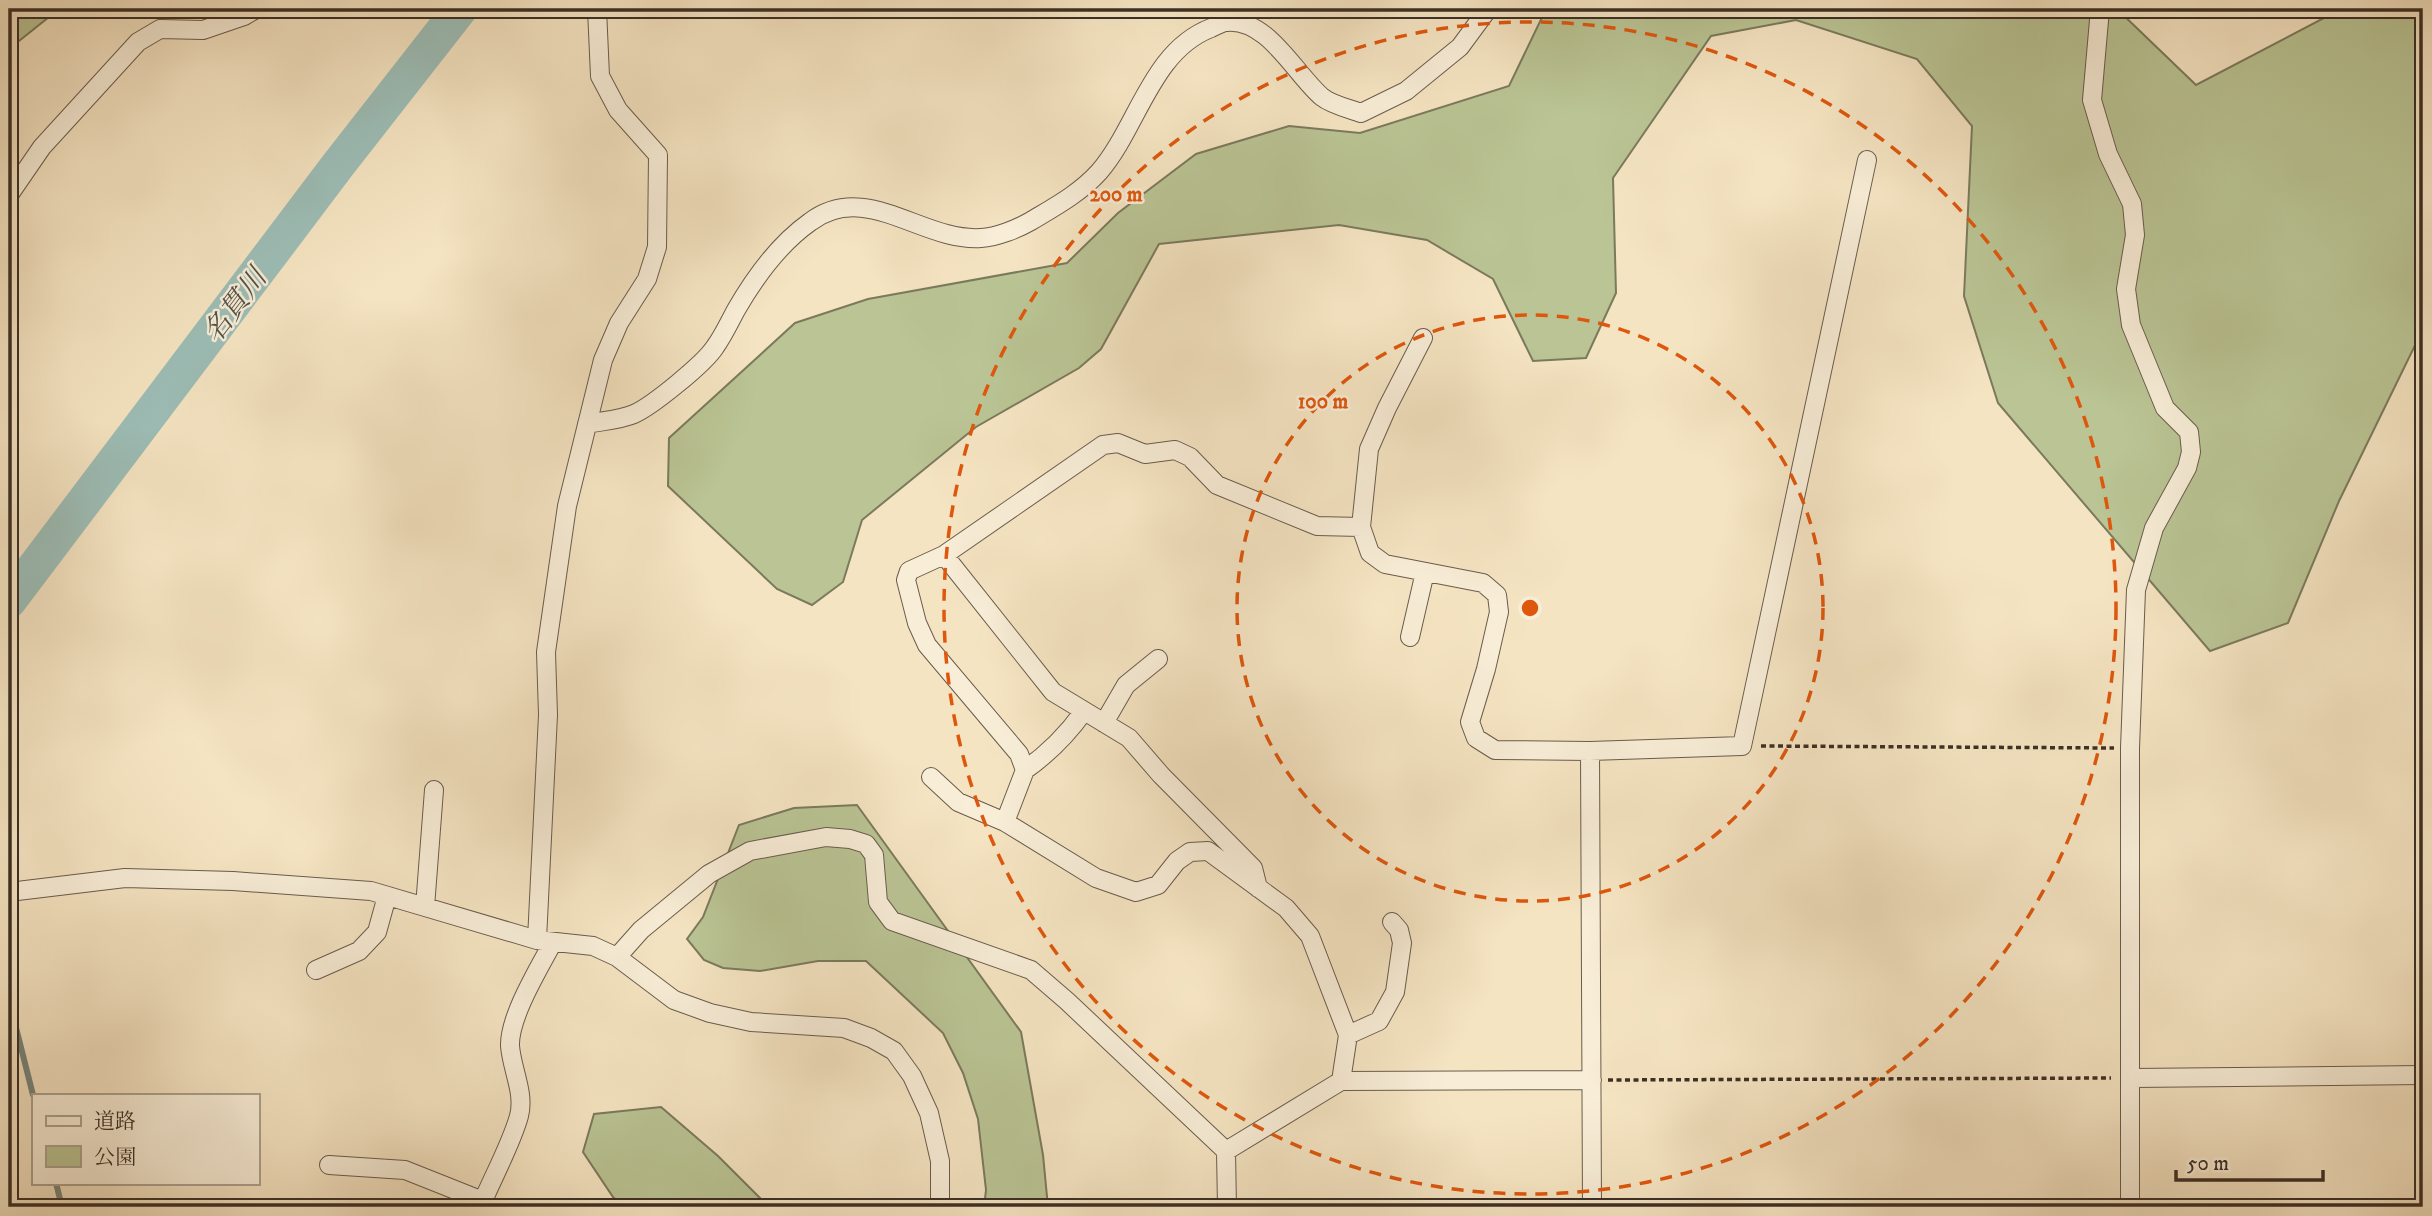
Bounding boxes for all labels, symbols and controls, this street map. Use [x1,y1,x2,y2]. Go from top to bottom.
text: 200 m [1089,182,1143,208]
water label: 名貫川 [196,259,276,350]
text: 100 m [1298,389,1348,415]
centre of rings [1518,596,1542,620]
legend [32,1094,259,1184]
text: 道路 [94,1109,136,1135]
scale bar [2176,1139,2324,1183]
text: 公園 [94,1145,136,1171]
text: 50 m [2187,1151,2229,1177]

